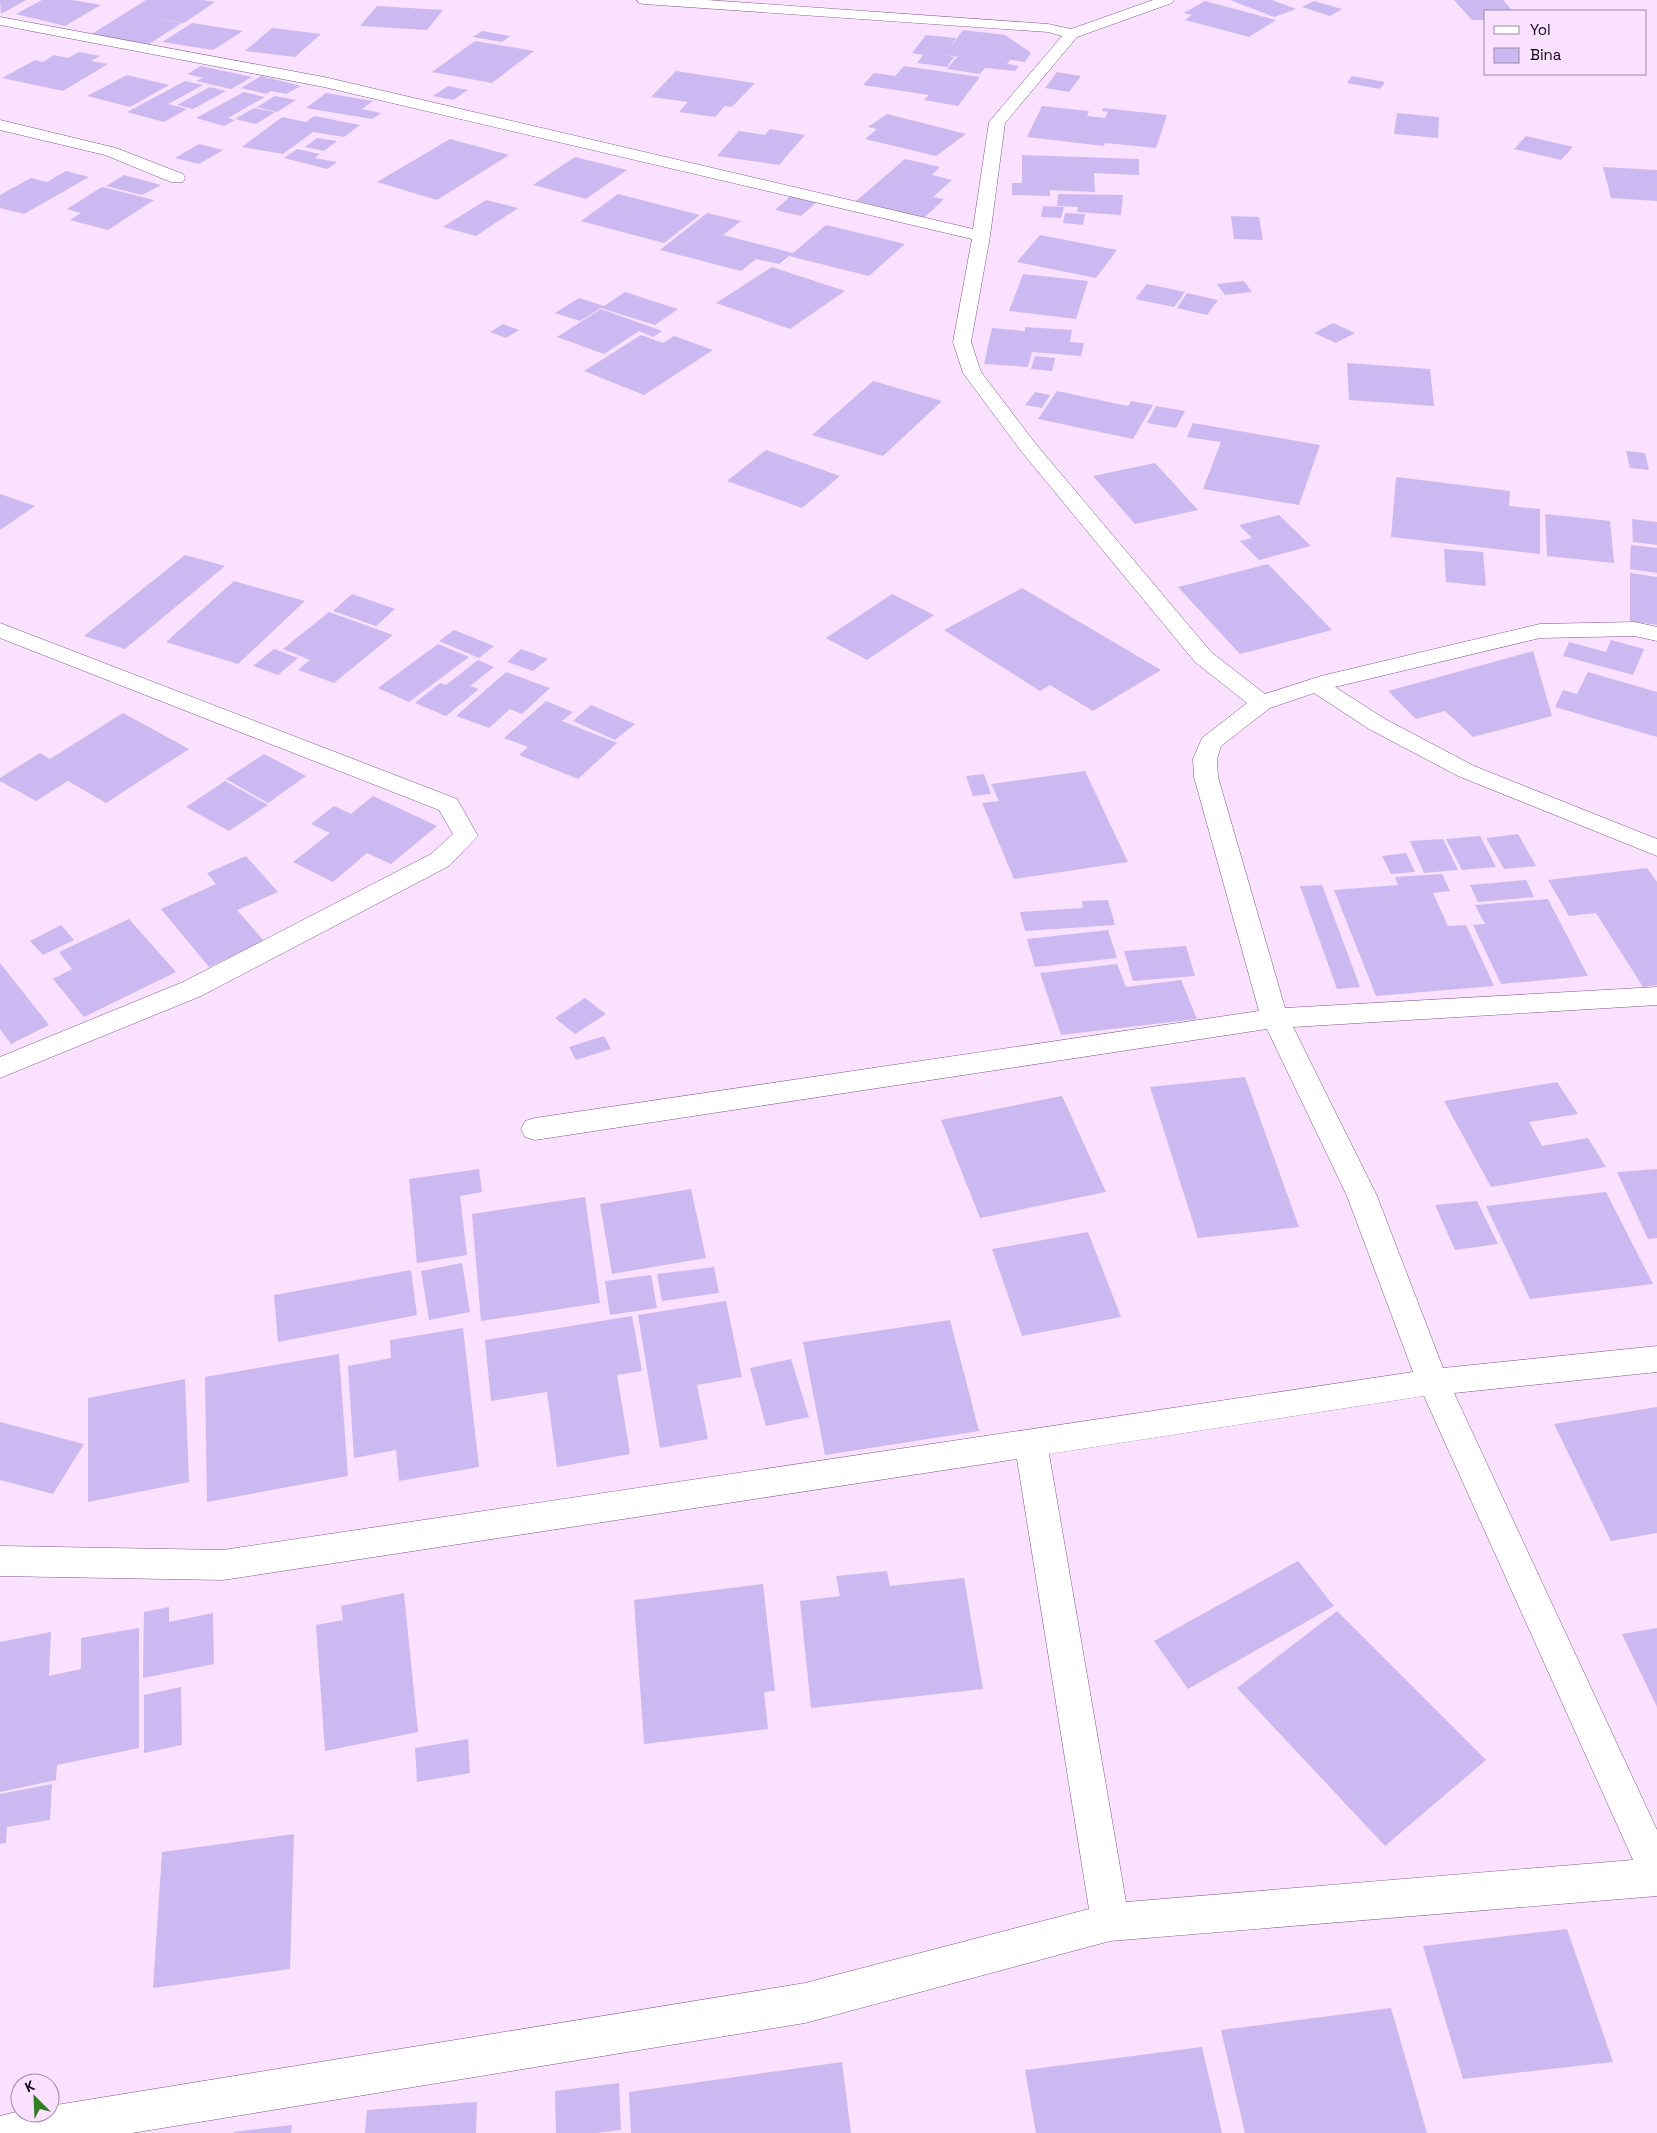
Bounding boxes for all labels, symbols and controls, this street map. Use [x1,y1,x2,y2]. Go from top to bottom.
legend [1484,10,1647,75]
text: Yol [1530,20,1551,39]
text: Bina [1530,45,1562,64]
north arrow [10,2073,60,2123]
text: K [22,2076,38,2096]

